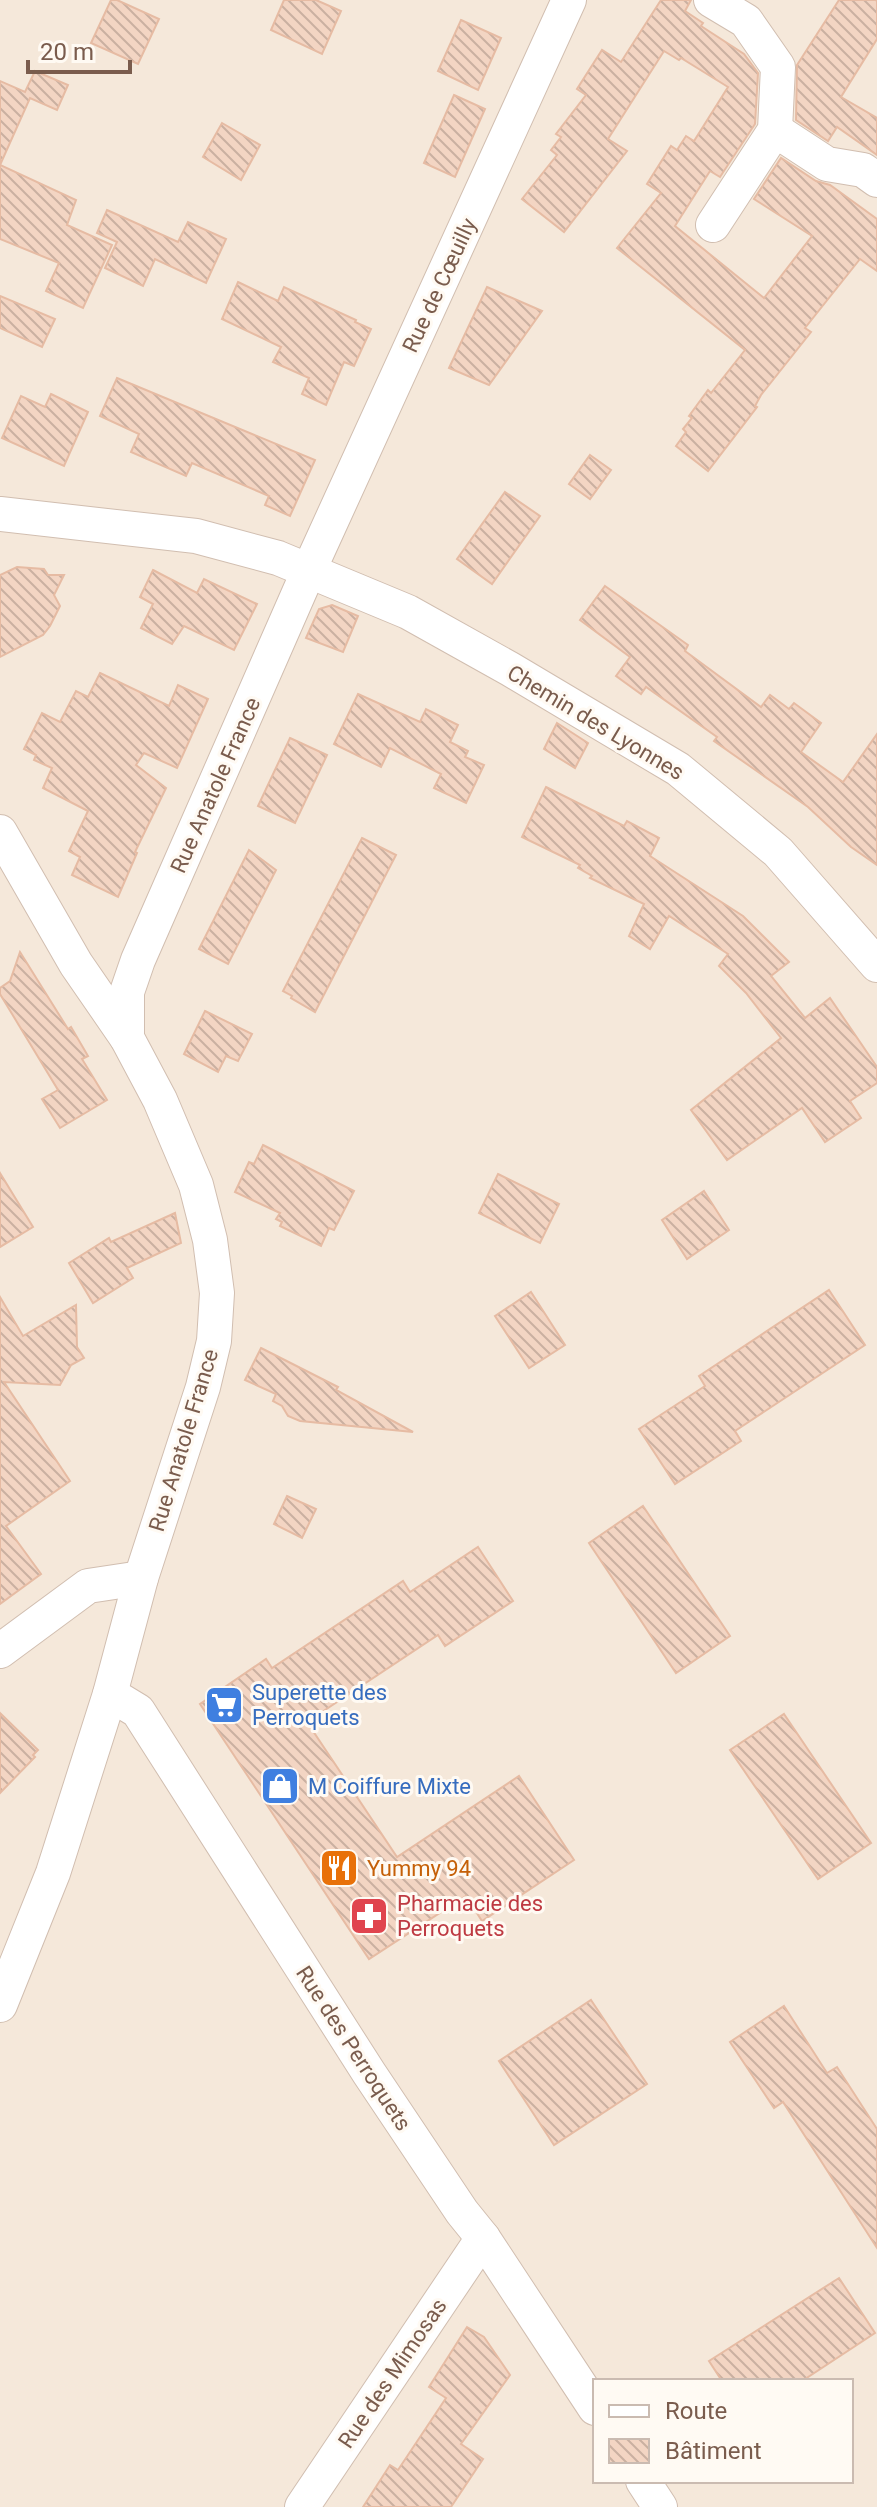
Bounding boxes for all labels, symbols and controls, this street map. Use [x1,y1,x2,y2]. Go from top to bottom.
scale bar [28,24,130,74]
text: 20 m [40,38,94,66]
street label: Rue de Cœuilly [397,214,482,356]
street label: Chemin des Lyonnes [503,660,689,785]
street label: Rue Anatole France [166,694,265,877]
street label: Rue Anatole France [144,1346,223,1534]
place label: Superette des Perroquets [252,1680,387,1730]
supermarket icon: Superette des Perroquets [203,1684,245,1726]
shop icon: M Coiffure Mixte [259,1765,301,1807]
place label: M Coiffure Mixte [308,1774,471,1799]
restaurant icon: Yummy 94 [318,1847,360,1889]
place label: Yummy 94 [367,1856,471,1881]
place label: Pharmacie des Perroquets [397,1891,543,1941]
pharmacy icon: Pharmacie des Perroquets [348,1895,390,1937]
street label: Rue des Perroquets [291,1961,416,2135]
street label: Rue des Mimosas [333,2294,452,2453]
legend [593,2379,853,2483]
text: Route [665,2397,727,2425]
text: Bâtiment [665,2437,762,2465]

